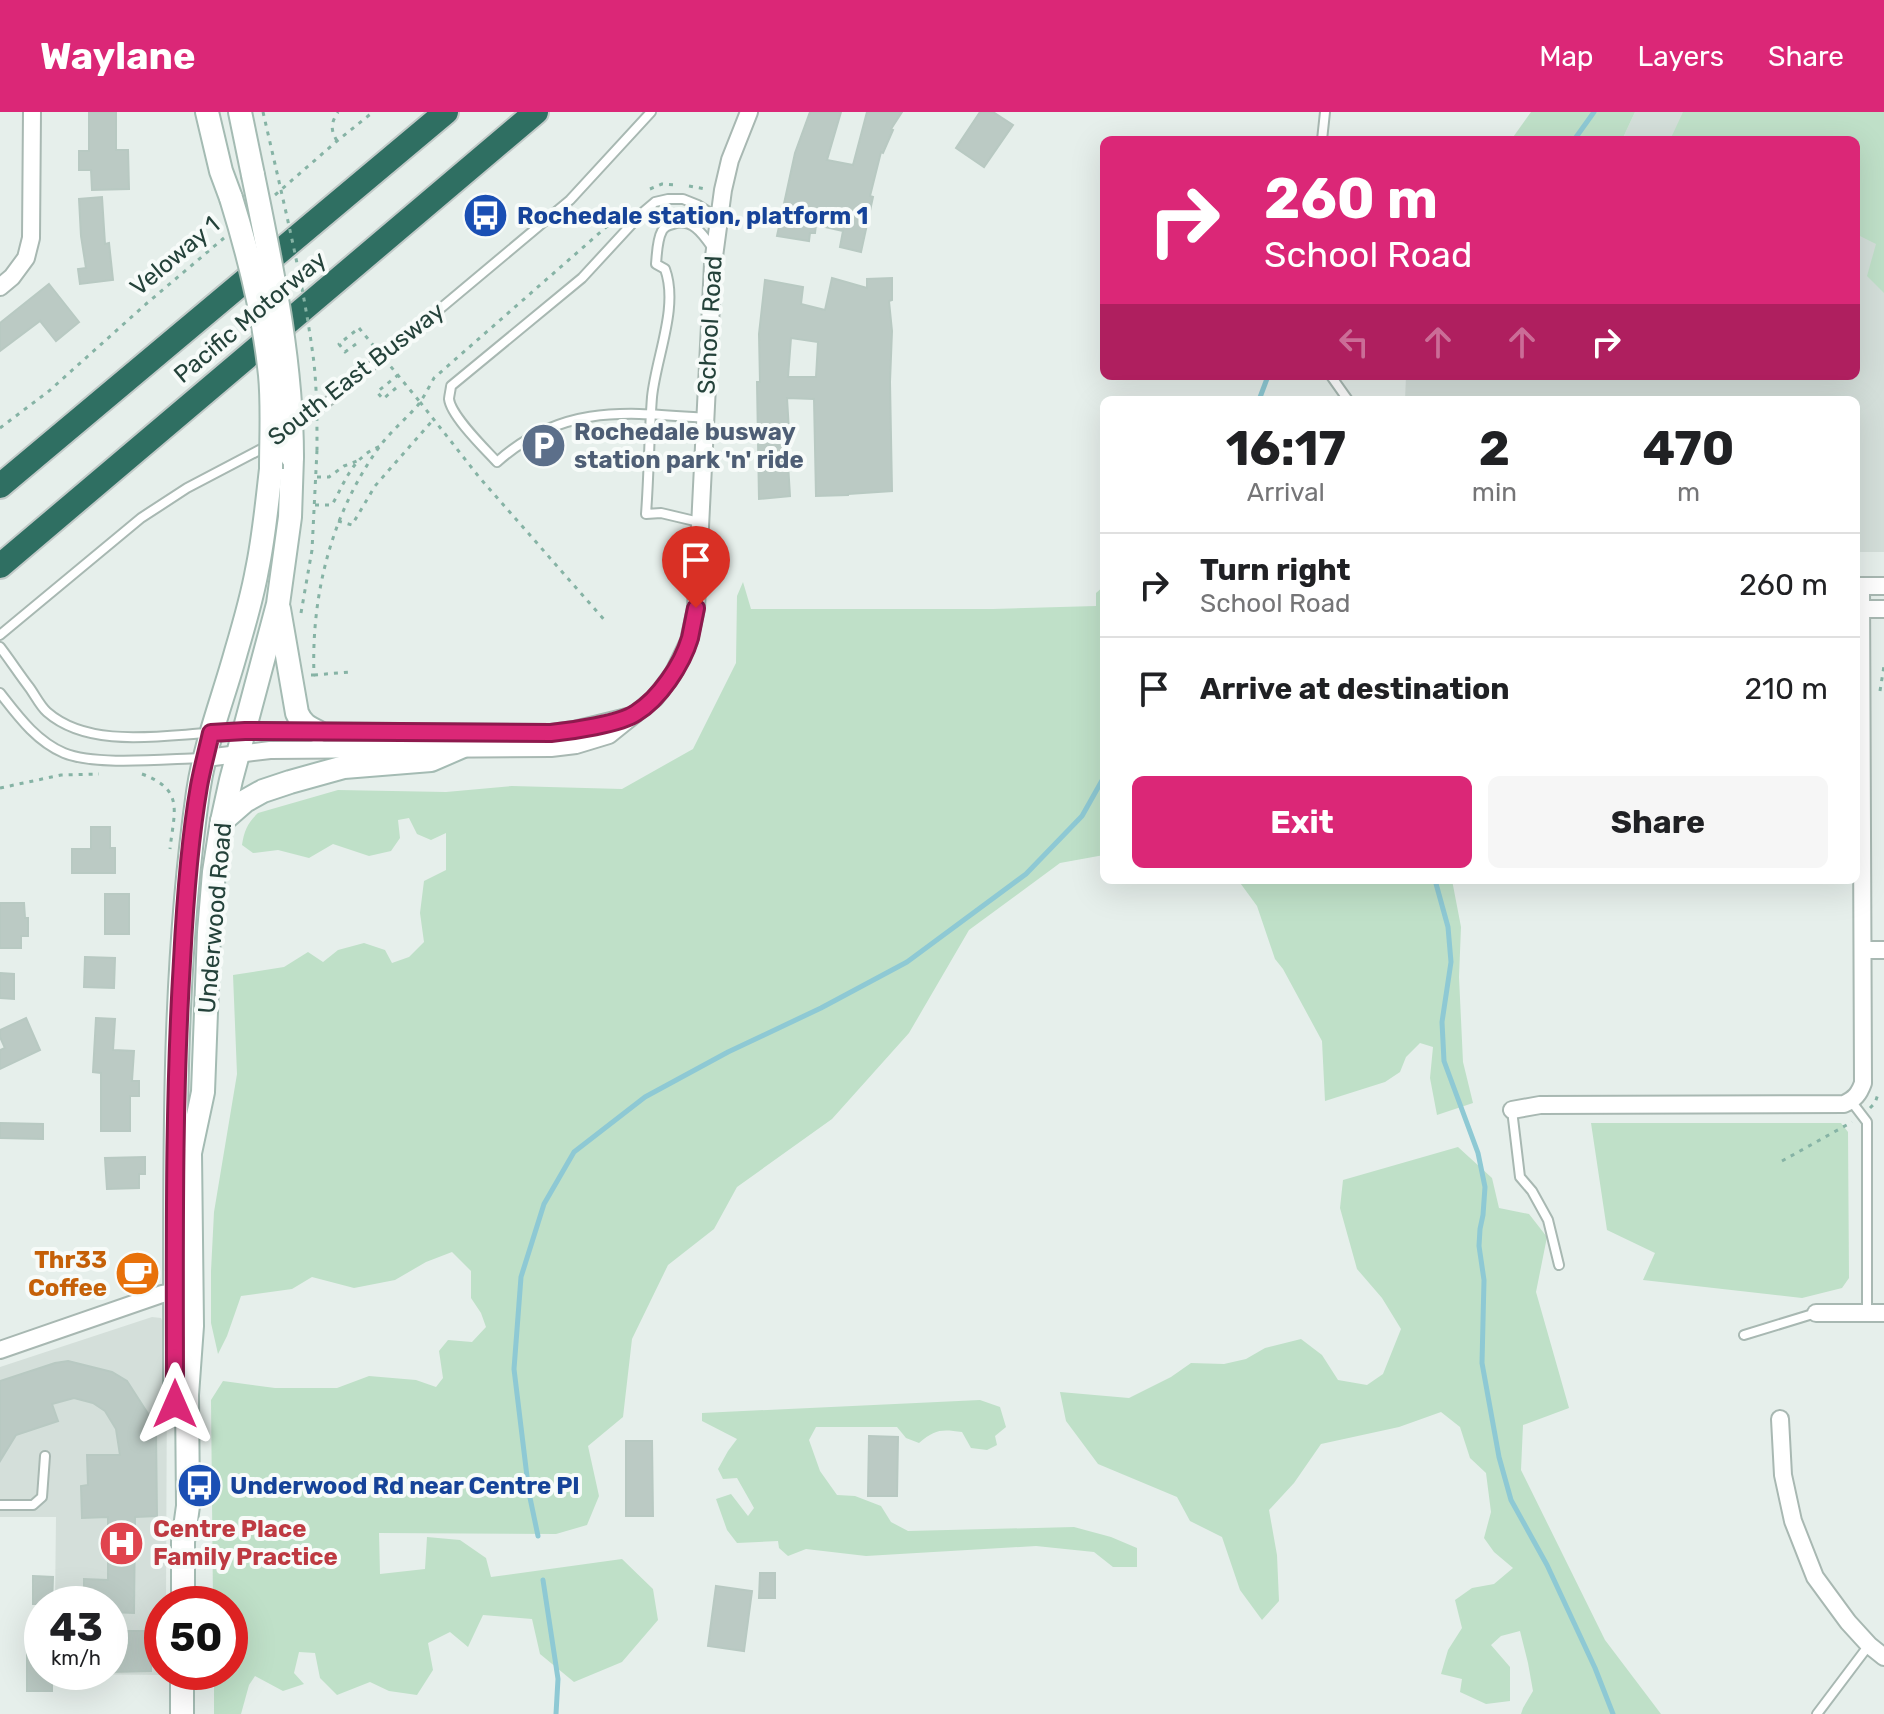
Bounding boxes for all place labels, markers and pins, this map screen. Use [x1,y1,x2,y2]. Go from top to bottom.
bus stop icon: Rochedale station, platform 1 [462,192,510,240]
place label: Rochedale station, platform 1 [517,202,868,230]
place label: Rochedale busway station park 'n' ride [574,418,804,474]
parking icon: Rochedale busway station park 'n' ride [519,422,567,470]
pin [662,526,730,608]
place label: Thr33 Coffee [28,1246,107,1302]
cafe icon: Thr33 Coffee [114,1250,162,1298]
bus stop icon: Underwood Rd near Centre Pl [175,1462,223,1510]
place label: Underwood Rd near Centre Pl [230,1472,579,1500]
place label: Centre Place Family Practice [153,1515,338,1571]
hospital icon: Centre Place Family Practice [98,1519,146,1567]

